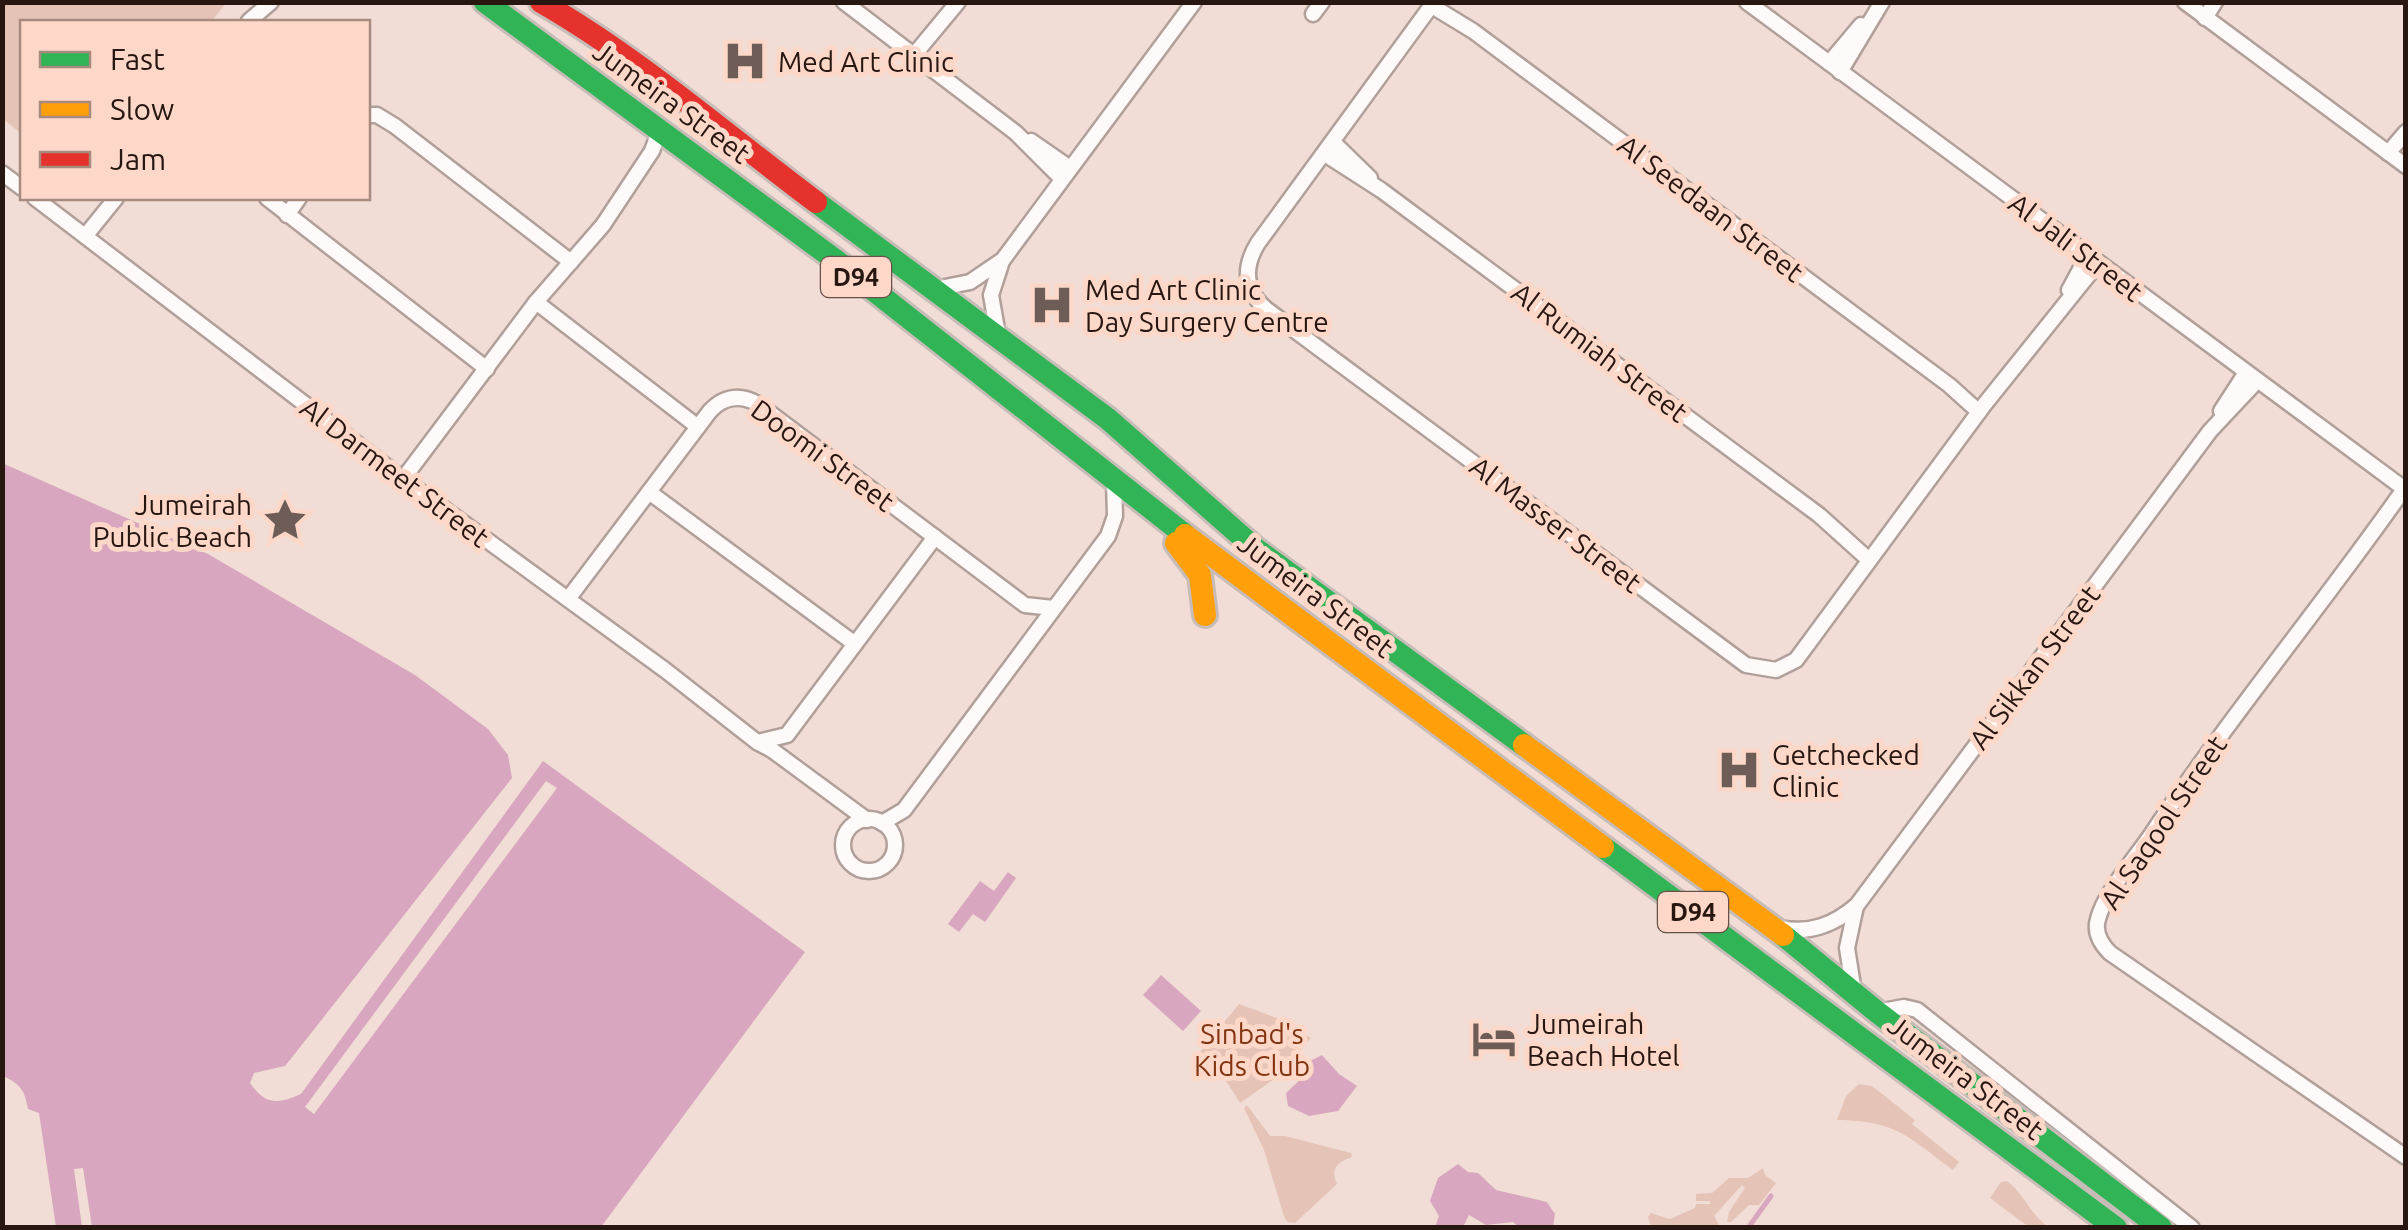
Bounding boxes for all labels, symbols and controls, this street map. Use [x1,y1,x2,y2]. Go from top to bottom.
legend [20,20,370,200]
street label: Jumeira Street [588,35,756,169]
hospital icon: Med Art Clinic [721,37,769,85]
text: Fast [110,42,165,76]
place label: Med Art Clinic [778,46,954,77]
text: Slow [110,92,174,126]
street label: Al Seedaan Street [1613,128,1809,288]
text: Jam [110,142,166,176]
street label: Al Jali Street [2003,187,2149,307]
road number: D94 [821,257,891,297]
place label: Med Art Clinic Day Surgery Centre [1085,274,1329,337]
street label: Al Rumiah Street [1506,276,1694,428]
hospital icon: Med Art Clinic Day Surgery Centre [1028,281,1076,329]
street label: Al Darmeet Street [295,391,495,553]
street label: Doomi Street [746,393,900,517]
street label: Al Masser Street [1465,450,1647,598]
place label: Jumeirah Public Beach [93,489,252,552]
place icon: Jumeirah Public Beach [261,496,309,544]
street label: Jumeira Street [1232,527,1400,663]
street label: Al Sikkan Street [1962,579,2106,755]
street label: Al Saqool Street [2094,730,2232,914]
place label: Getchecked Clinic [1772,739,1920,802]
hospital icon: Getchecked Clinic [1715,746,1763,794]
road number: D94 [1658,892,1728,932]
place label: Jumeirah Beach Hotel [1527,1008,1680,1071]
street label: Jumeira Street [1882,1009,2050,1145]
hotel icon: Jumeirah Beach Hotel [1470,1015,1518,1063]
park label: Sinbad's Kids Club [1194,1018,1310,1081]

